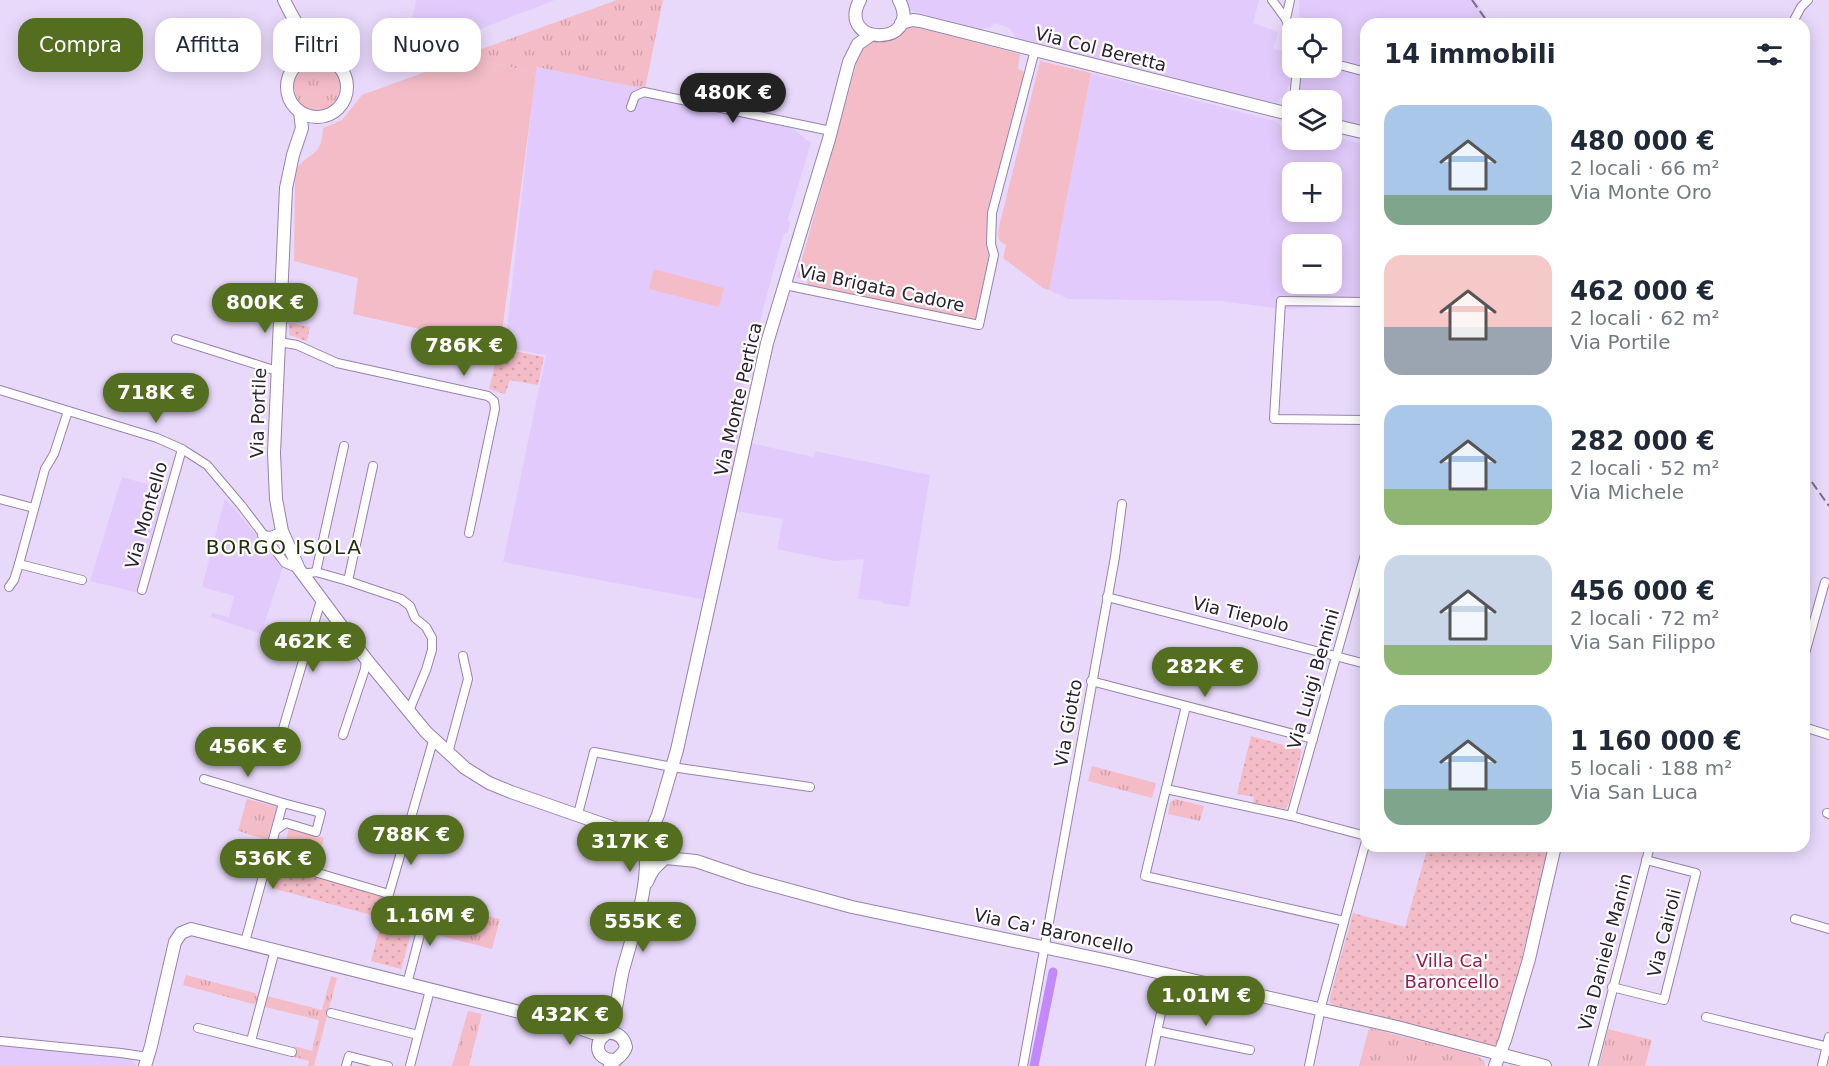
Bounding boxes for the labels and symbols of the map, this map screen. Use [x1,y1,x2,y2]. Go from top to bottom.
street label: Via Col Beretta [1033,23,1169,75]
pin: 480K € [684,73,782,124]
street label: Via Brigata Cadore [797,260,967,316]
pin: 800K € [216,283,314,334]
street label: Via Monte Pertica [710,320,766,478]
pin: 786K € [415,326,513,377]
street label: Via Portile [246,367,270,459]
pin: 718K € [107,373,205,424]
street label: Via Montello [121,459,171,571]
district label: BORGO ISOLA [206,535,362,559]
street label: Via Tiepolo [1191,592,1291,636]
street label: Via Luigi Bernini [1283,606,1343,752]
pin: 462K € [264,622,362,673]
pin: 282K € [1156,647,1254,698]
street label: Via Giotto [1050,677,1086,769]
pin: 456K € [199,727,297,778]
pin: 788K € [362,815,460,866]
pin: 317K € [581,822,679,873]
pin: 536K € [224,839,322,890]
street label: Via Daniele Manin [1574,871,1636,1033]
street label: Via Cairoli [1643,887,1685,979]
pin: 1.16M € [375,896,485,947]
pin: 555K € [594,902,692,953]
street label: Via Ca' Baroncello [972,904,1136,958]
park label: Villa Ca' Baroncello [1405,950,1499,992]
pin: 1.01M € [1151,976,1261,1027]
pin: 432K € [521,995,619,1046]

